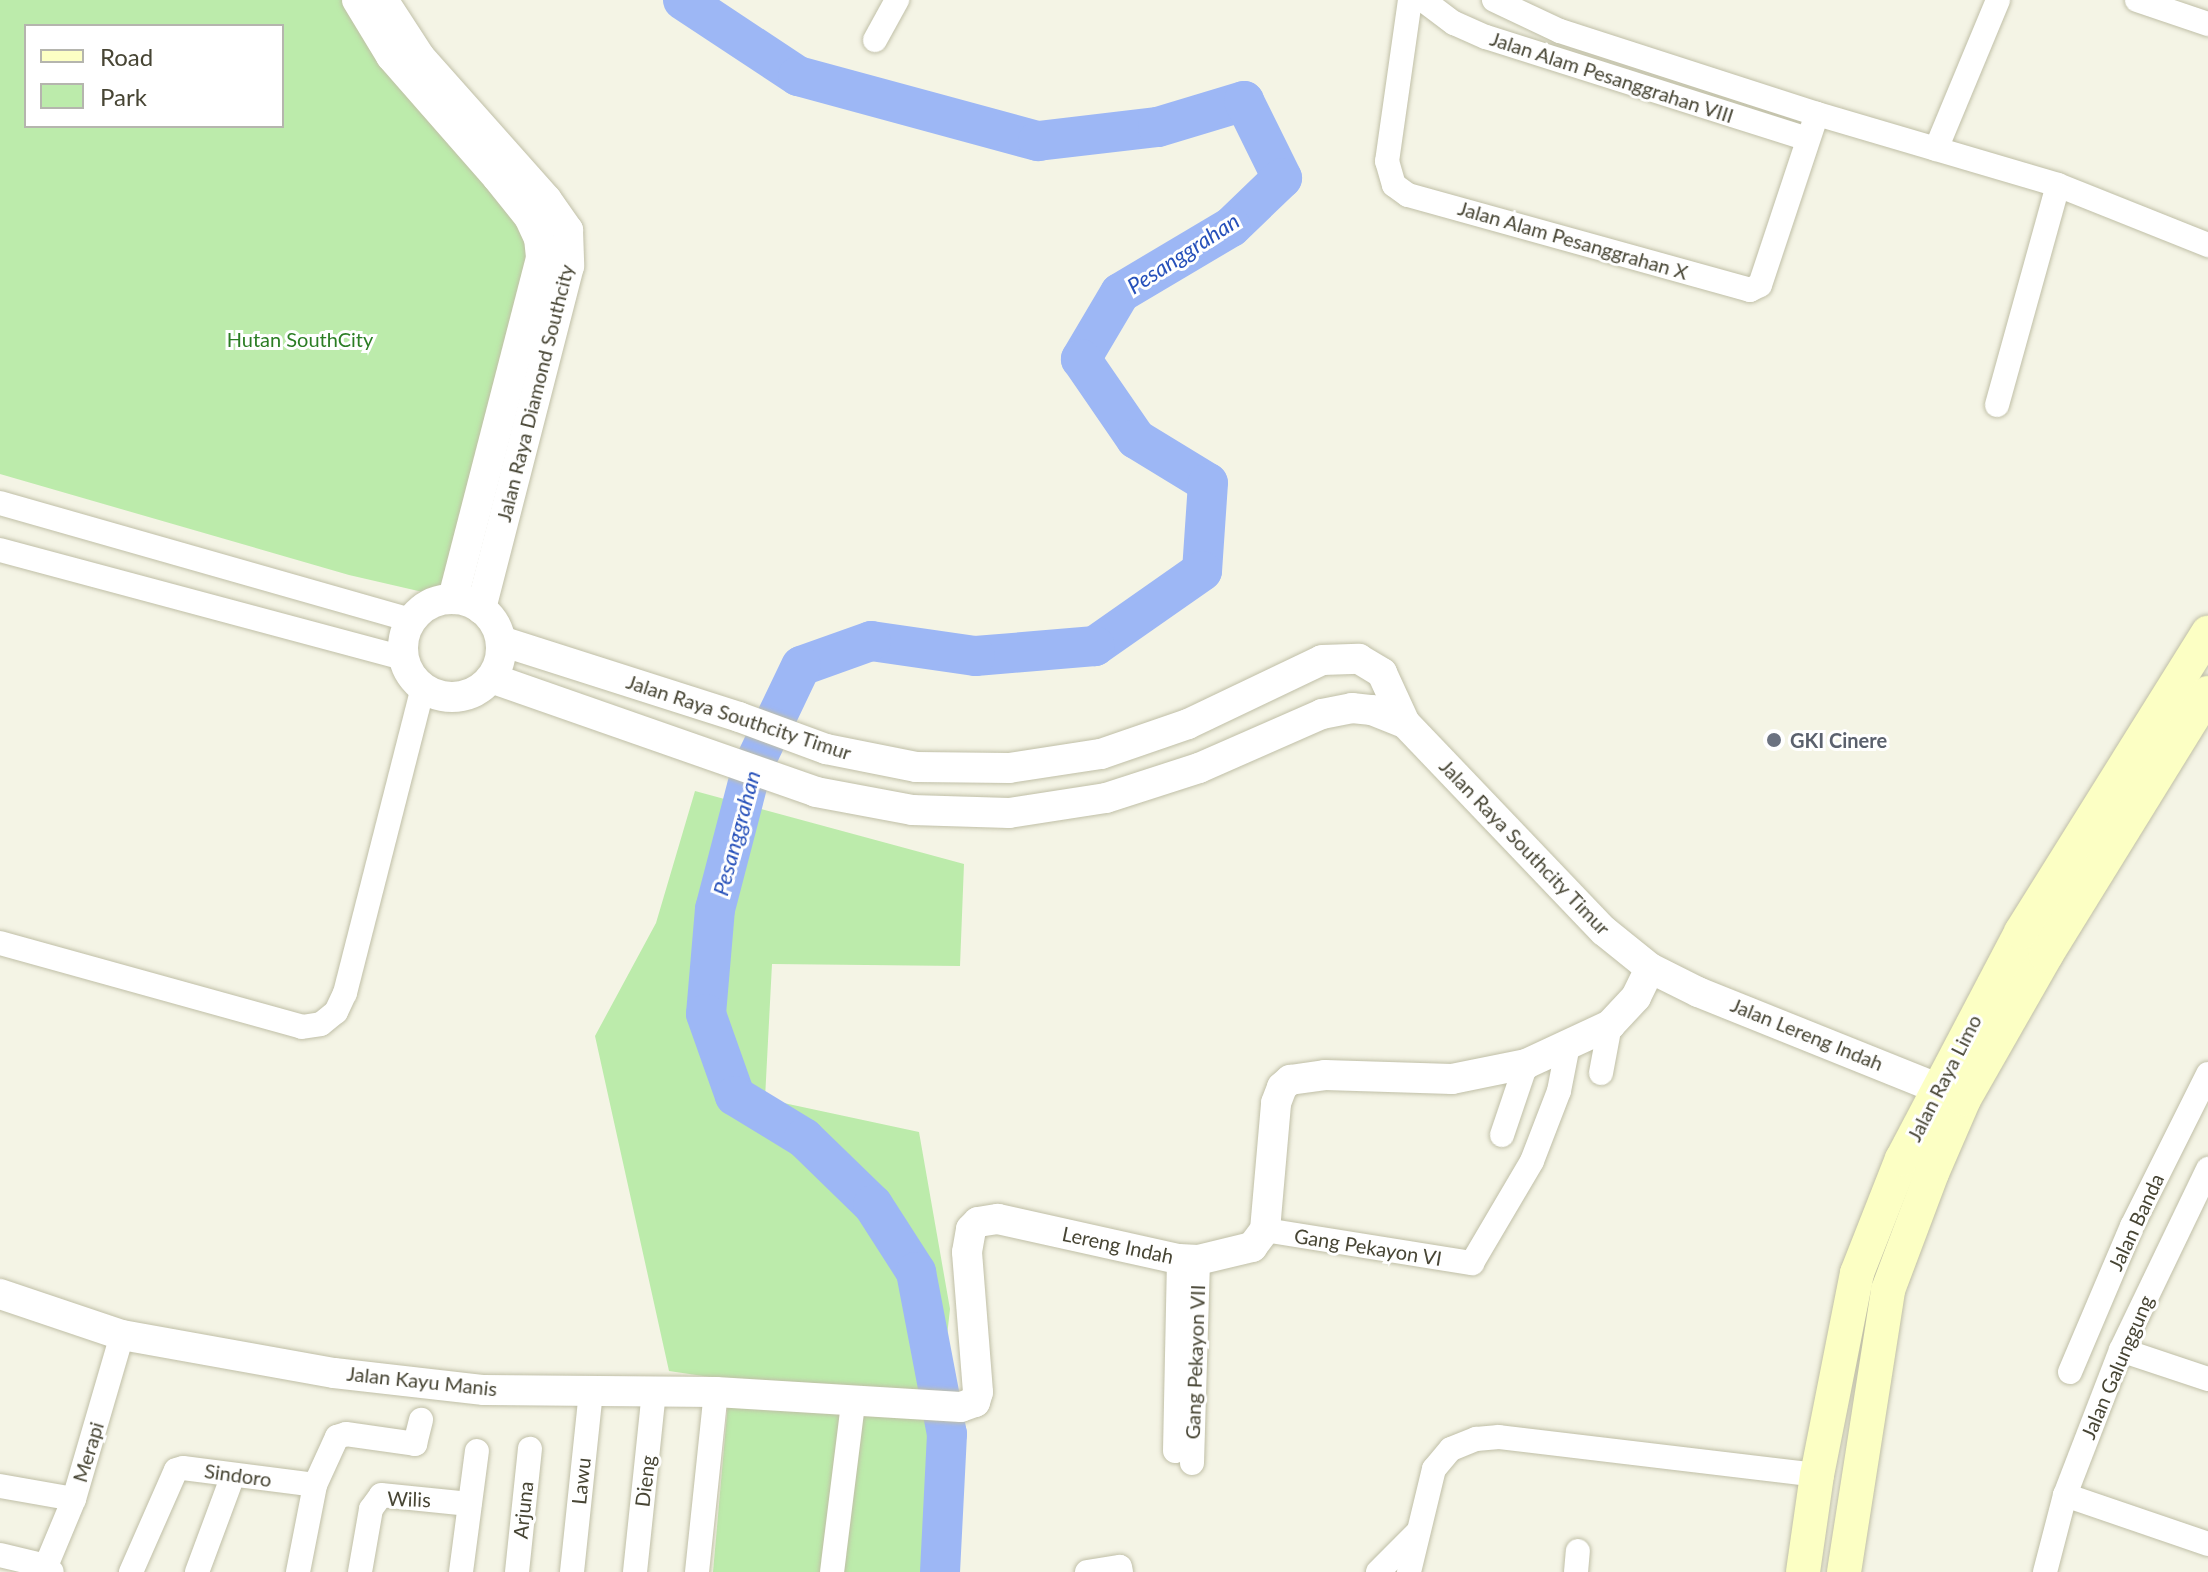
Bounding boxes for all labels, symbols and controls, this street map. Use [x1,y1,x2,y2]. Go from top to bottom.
legend [24,24,284,128]
street label: Jalan Alam Pesanggrahan VIII [1487,26,1737,128]
text: Road [100,42,153,71]
text: Park [100,82,147,111]
street label: Jalan Alam Pesanggrahan X [1455,196,1691,284]
water label: Pesanggrahan [1122,207,1244,299]
street label: Jalan Raya Diamond Southcity [491,262,579,524]
park label: Hutan SouthCity [227,327,373,351]
street label: Jalan Raya Southcity Timur [623,669,855,765]
place label: GKI Cinere [1790,728,1887,752]
marker: GKI Cinere [1765,731,1783,749]
street label: Jalan Raya Southcity Timur [1434,754,1616,940]
water label: Pesanggrahan [707,768,765,898]
street label: Jalan Lereng Indah [1727,993,1887,1075]
street label: Jalan Raya Limo [1902,1011,1986,1145]
street label: Jalan Banda [2103,1170,2169,1274]
street label: Lereng Indah [1060,1222,1176,1268]
street label: Gang Pekayon VI [1292,1223,1444,1271]
street label: Gang Pekayon VII [1180,1284,1210,1440]
street label: Jalan Galunggung [2076,1291,2158,1443]
street label: Jalan Kayu Manis [346,1361,498,1401]
street label: Merapi [67,1419,109,1485]
street label: Dieng [630,1454,660,1508]
street label: Lawu [567,1456,595,1506]
street label: Sindoro [203,1458,273,1492]
street label: Arjuna [508,1480,538,1540]
street label: Wilis [387,1486,431,1512]

